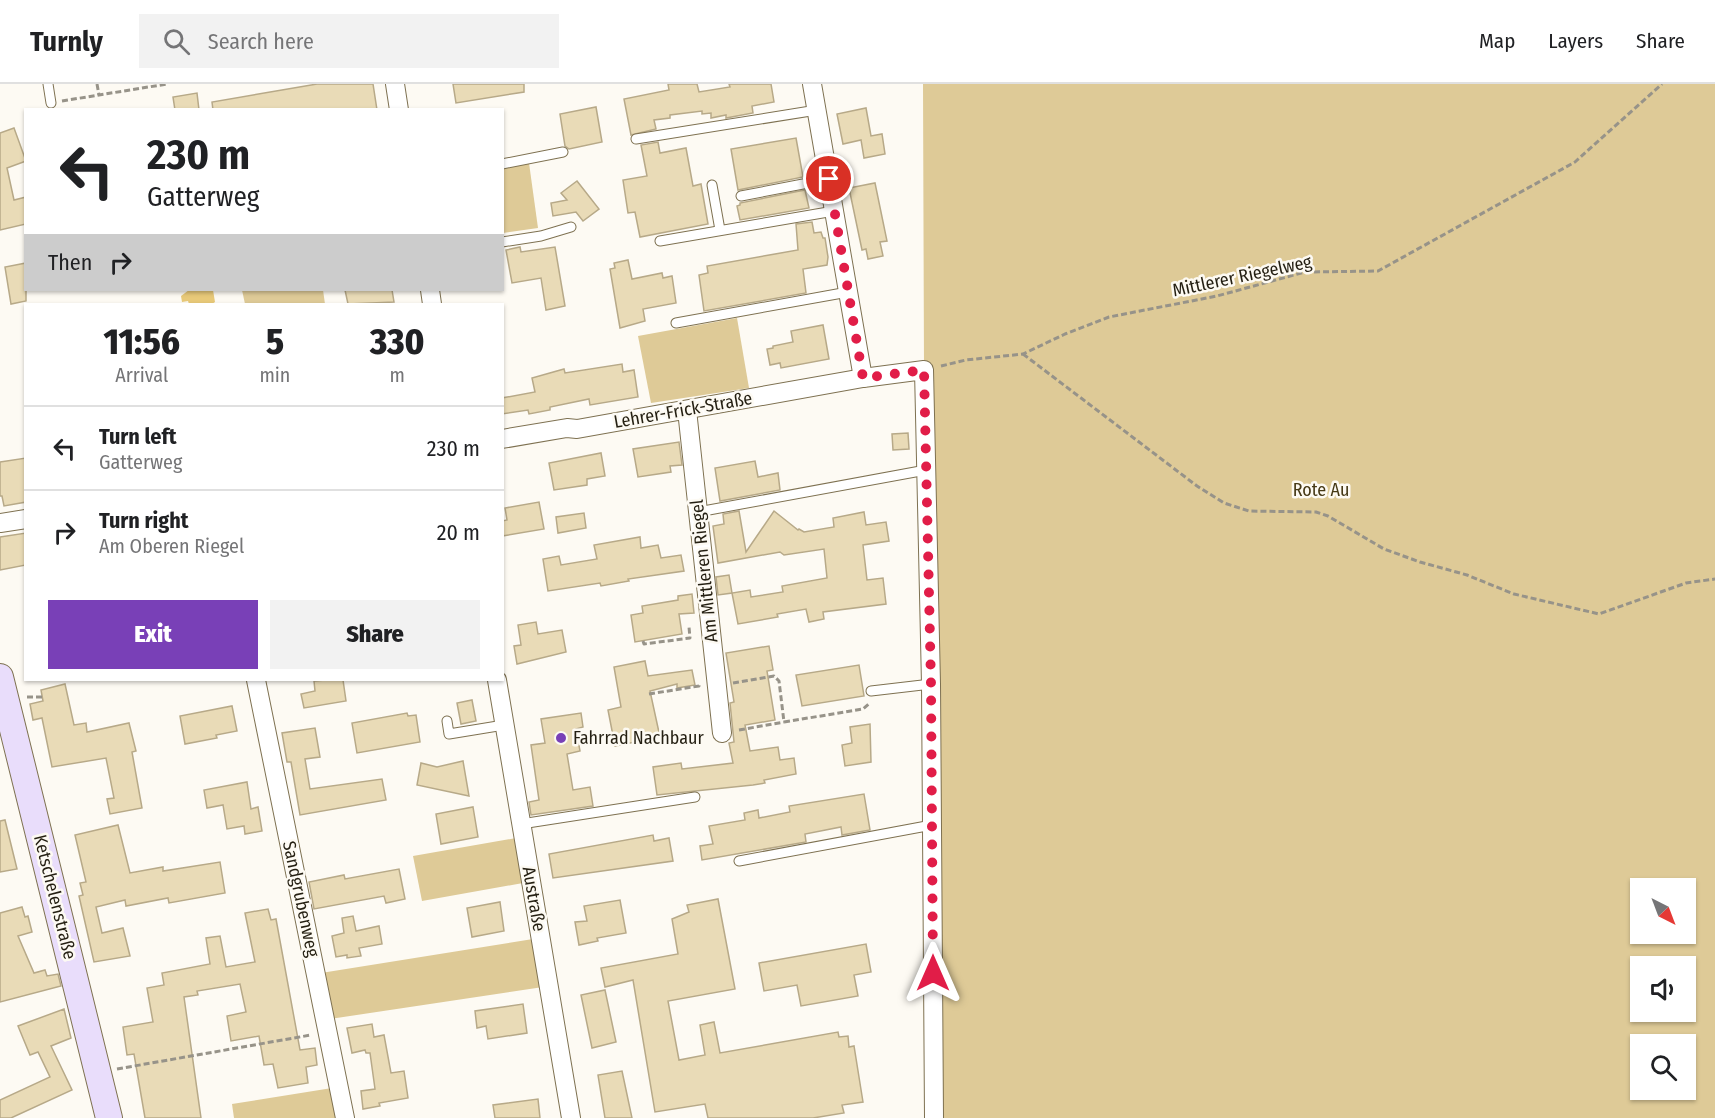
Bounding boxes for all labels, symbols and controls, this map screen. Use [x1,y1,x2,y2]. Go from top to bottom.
search box [139,14,559,68]
text: Turnly [30,25,103,58]
icon: search [160,25,193,58]
text: Search here [208,28,314,55]
text: Map [1479,28,1515,54]
text: Layers [1548,28,1603,54]
text: Share [1636,28,1685,54]
text: 230 m [147,130,250,180]
icon: left [48,132,126,210]
pin [803,153,854,204]
icon: arrive [812,162,845,195]
text: Gatterweg [147,181,259,213]
icon: right [104,246,137,279]
text: Then [48,249,92,276]
street label: Mittlerer Riegelweg [1170,250,1314,302]
text: 11:56 [104,320,180,364]
text: 5 [266,320,284,364]
text: 330 [370,320,424,364]
text: Arrival [115,363,168,387]
text: min [259,363,290,387]
text: m [390,363,405,387]
street label: Lehrer-Frick-Straße [612,387,754,433]
text: Turn left [99,423,177,450]
icon: left [48,432,81,465]
text: 230 m [427,435,480,462]
text: Gatterweg [99,450,182,474]
park label: Rote Au [1293,479,1349,501]
street label: Am Mittleren Riegel [686,498,722,643]
text: Turn right [99,507,188,534]
icon: right [48,516,81,549]
text: 20 m [437,519,480,546]
text: Am Oberen Riegel [99,534,244,558]
button: Exit [48,600,258,669]
button: Share [270,600,480,669]
place label: Fahrrad Nachbaur [573,727,704,749]
marker: Fahrrad Nachbaur [554,731,568,745]
street label: Ketschelenstraße [29,832,81,962]
street label: Sandgrubenweg [278,839,324,960]
street label: Austraße [517,865,551,933]
north arrow [1630,878,1696,944]
map controls [1630,878,1696,1100]
position arrow [901,941,965,1005]
button: sound [1630,956,1696,1022]
button: search [1630,1034,1696,1100]

